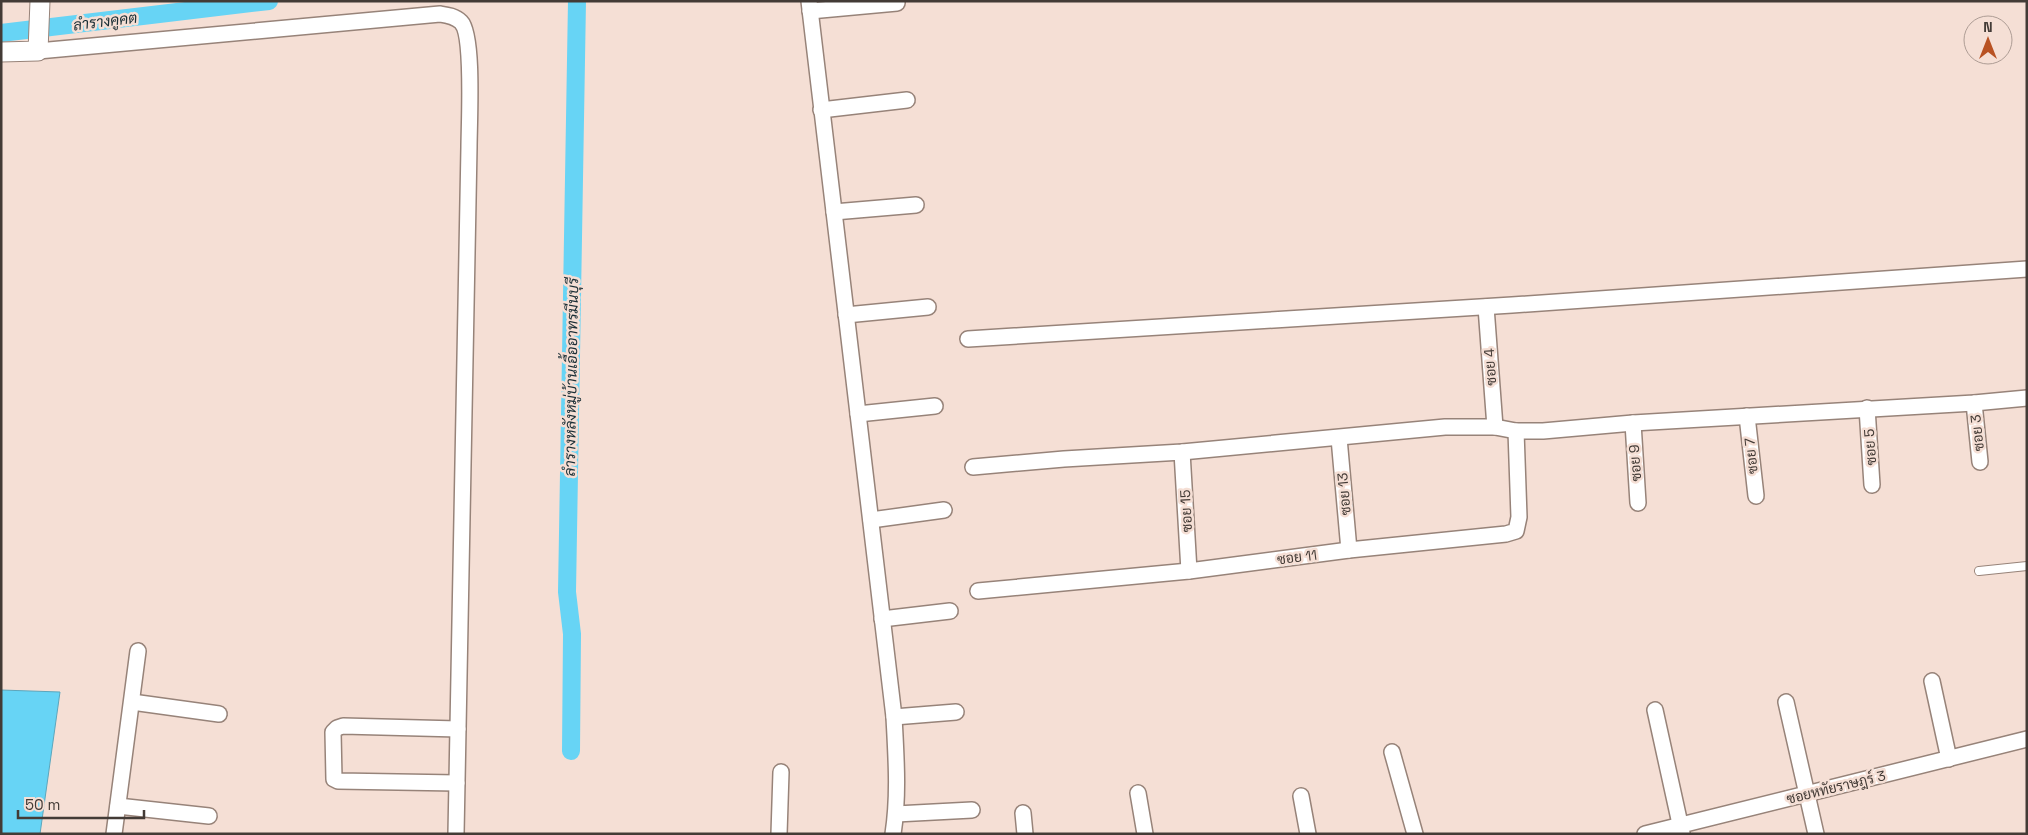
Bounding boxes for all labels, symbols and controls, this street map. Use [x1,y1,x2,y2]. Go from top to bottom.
water label: ลำรางคูคต [72,8,138,35]
north arrow [1963,15,2013,65]
text: N [1983,18,1993,36]
water label: ลำรางหลังหมู่บ้านเอื้ออาทรมีนบุรี [555,276,584,477]
street label: ซอย 4 [1480,348,1500,386]
street label: ซอย 3 [1966,414,1988,452]
street label: ซอย 5 [1860,428,1880,466]
street label: ซอย 7 [1740,437,1762,475]
street label: ซอย 9 [1625,444,1645,482]
street label: ซอย 13 [1333,472,1355,516]
street label: ซอย 15 [1176,489,1196,533]
street label: ซอย 11 [1276,546,1318,568]
street label: ซอยหทัยราษฎร์ 3 [1785,766,1887,808]
scale bar [18,788,144,820]
text: 50 m [25,795,60,814]

